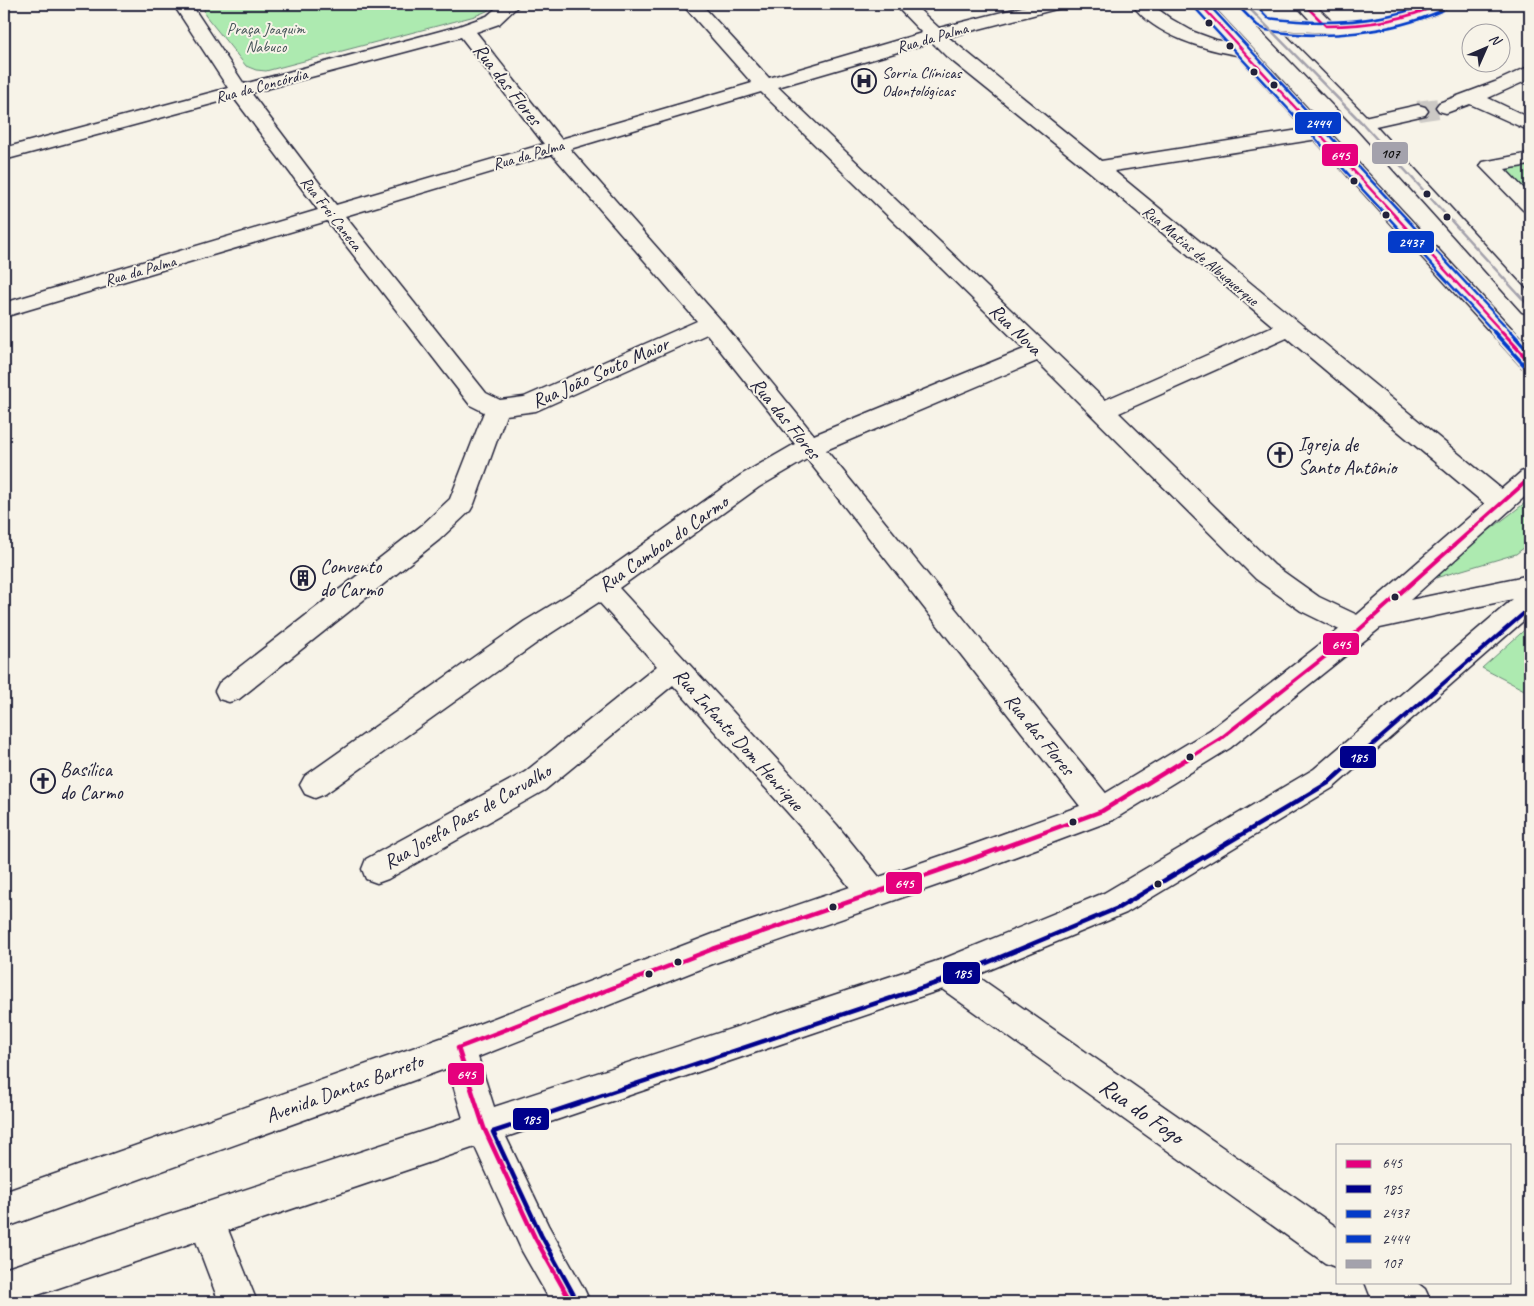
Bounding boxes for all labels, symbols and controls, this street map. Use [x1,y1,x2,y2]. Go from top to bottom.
street label: Rua da Palma [894,18,972,58]
unlabelled marker [1204,18,1214,28]
park label: Praça Joaquim Nabuco [227,19,306,57]
north arrow [1462,22,1512,72]
text: N [1486,30,1506,50]
street label: Rua das Flores [468,38,549,132]
unlabelled marker [1225,41,1235,51]
place label: Sorria Clínicas Odontológicas [882,63,963,101]
street label: Rua da Concórdia [213,64,311,108]
unlabelled marker [1249,67,1259,77]
hospital icon: Sorria Clínicas Odontológicas [851,68,877,94]
unlabelled marker [1269,80,1279,90]
line badge: 2444 [1294,111,1342,135]
text: 2444 [1305,115,1332,132]
street label: Rua da Palma [490,135,568,175]
line badge: 107 [1371,141,1409,165]
line badge: 645 [1321,143,1359,167]
text: 107 [1381,145,1401,162]
text: 645 [1331,147,1351,164]
street label: Rua Frei Caneca [296,172,367,256]
unlabelled marker [1349,176,1359,186]
unlabelled marker [1422,189,1432,199]
street label: Rua Matias de Albuquerque [1138,201,1264,311]
unlabelled marker [1381,210,1391,220]
unlabelled marker [1442,212,1452,222]
line badge: 2437 [1387,230,1435,254]
text: 2437 [1398,234,1425,251]
street label: Rua da Palma [102,251,180,291]
street label: Rua Nova [984,298,1048,361]
street label: Rua João Souto Maior [528,330,674,414]
street label: Rua das Flores [745,372,828,466]
place label: Igreja de Santo Antônio [1298,432,1398,480]
church icon: Igreja de Santo Antônio [1267,442,1293,468]
street label: Rua Camboa do Carmo [594,488,735,597]
place label: Convento do Carmo [320,554,384,602]
building icon: Convento do Carmo [290,565,316,591]
unlabelled marker [1390,592,1400,602]
line badge: 645 [1322,632,1360,656]
text: 645 [1332,636,1352,653]
street label: Rua Infante Dom Henrique [668,663,810,817]
street label: Rua das Flores [999,688,1082,782]
line badge: 185 [1339,745,1377,769]
text: 185 [1349,749,1369,766]
unlabelled marker [1185,752,1195,762]
place label: Basílica do Carmo [60,757,124,805]
street label: Rua Josefa Paes de Carvalho [379,757,557,875]
church icon: Basílica do Carmo [30,768,56,794]
unlabelled marker [1068,817,1078,827]
line badge: 645 [885,871,923,895]
text: 645 [895,875,915,892]
unlabelled marker [1153,879,1163,889]
unlabelled marker [828,902,838,912]
unlabelled marker [673,957,683,967]
line badge: 185 [942,961,981,985]
text: 185 [953,965,973,982]
unlabelled marker [644,969,654,979]
street label: Avenida Dantas Barreto [262,1048,428,1129]
line badge: 645 [447,1062,485,1086]
text: 645 [457,1066,477,1083]
street label: Rua do Fogo [1094,1071,1192,1152]
line badge: 185 [512,1107,550,1131]
text: 185 [522,1111,542,1128]
legend [1336,1144,1512,1284]
text: 645 [1382,1154,1404,1173]
text: 185 [1382,1180,1404,1199]
text: 2437 [1382,1204,1410,1223]
text: 2444 [1382,1230,1410,1249]
text: 107 [1382,1254,1404,1273]

